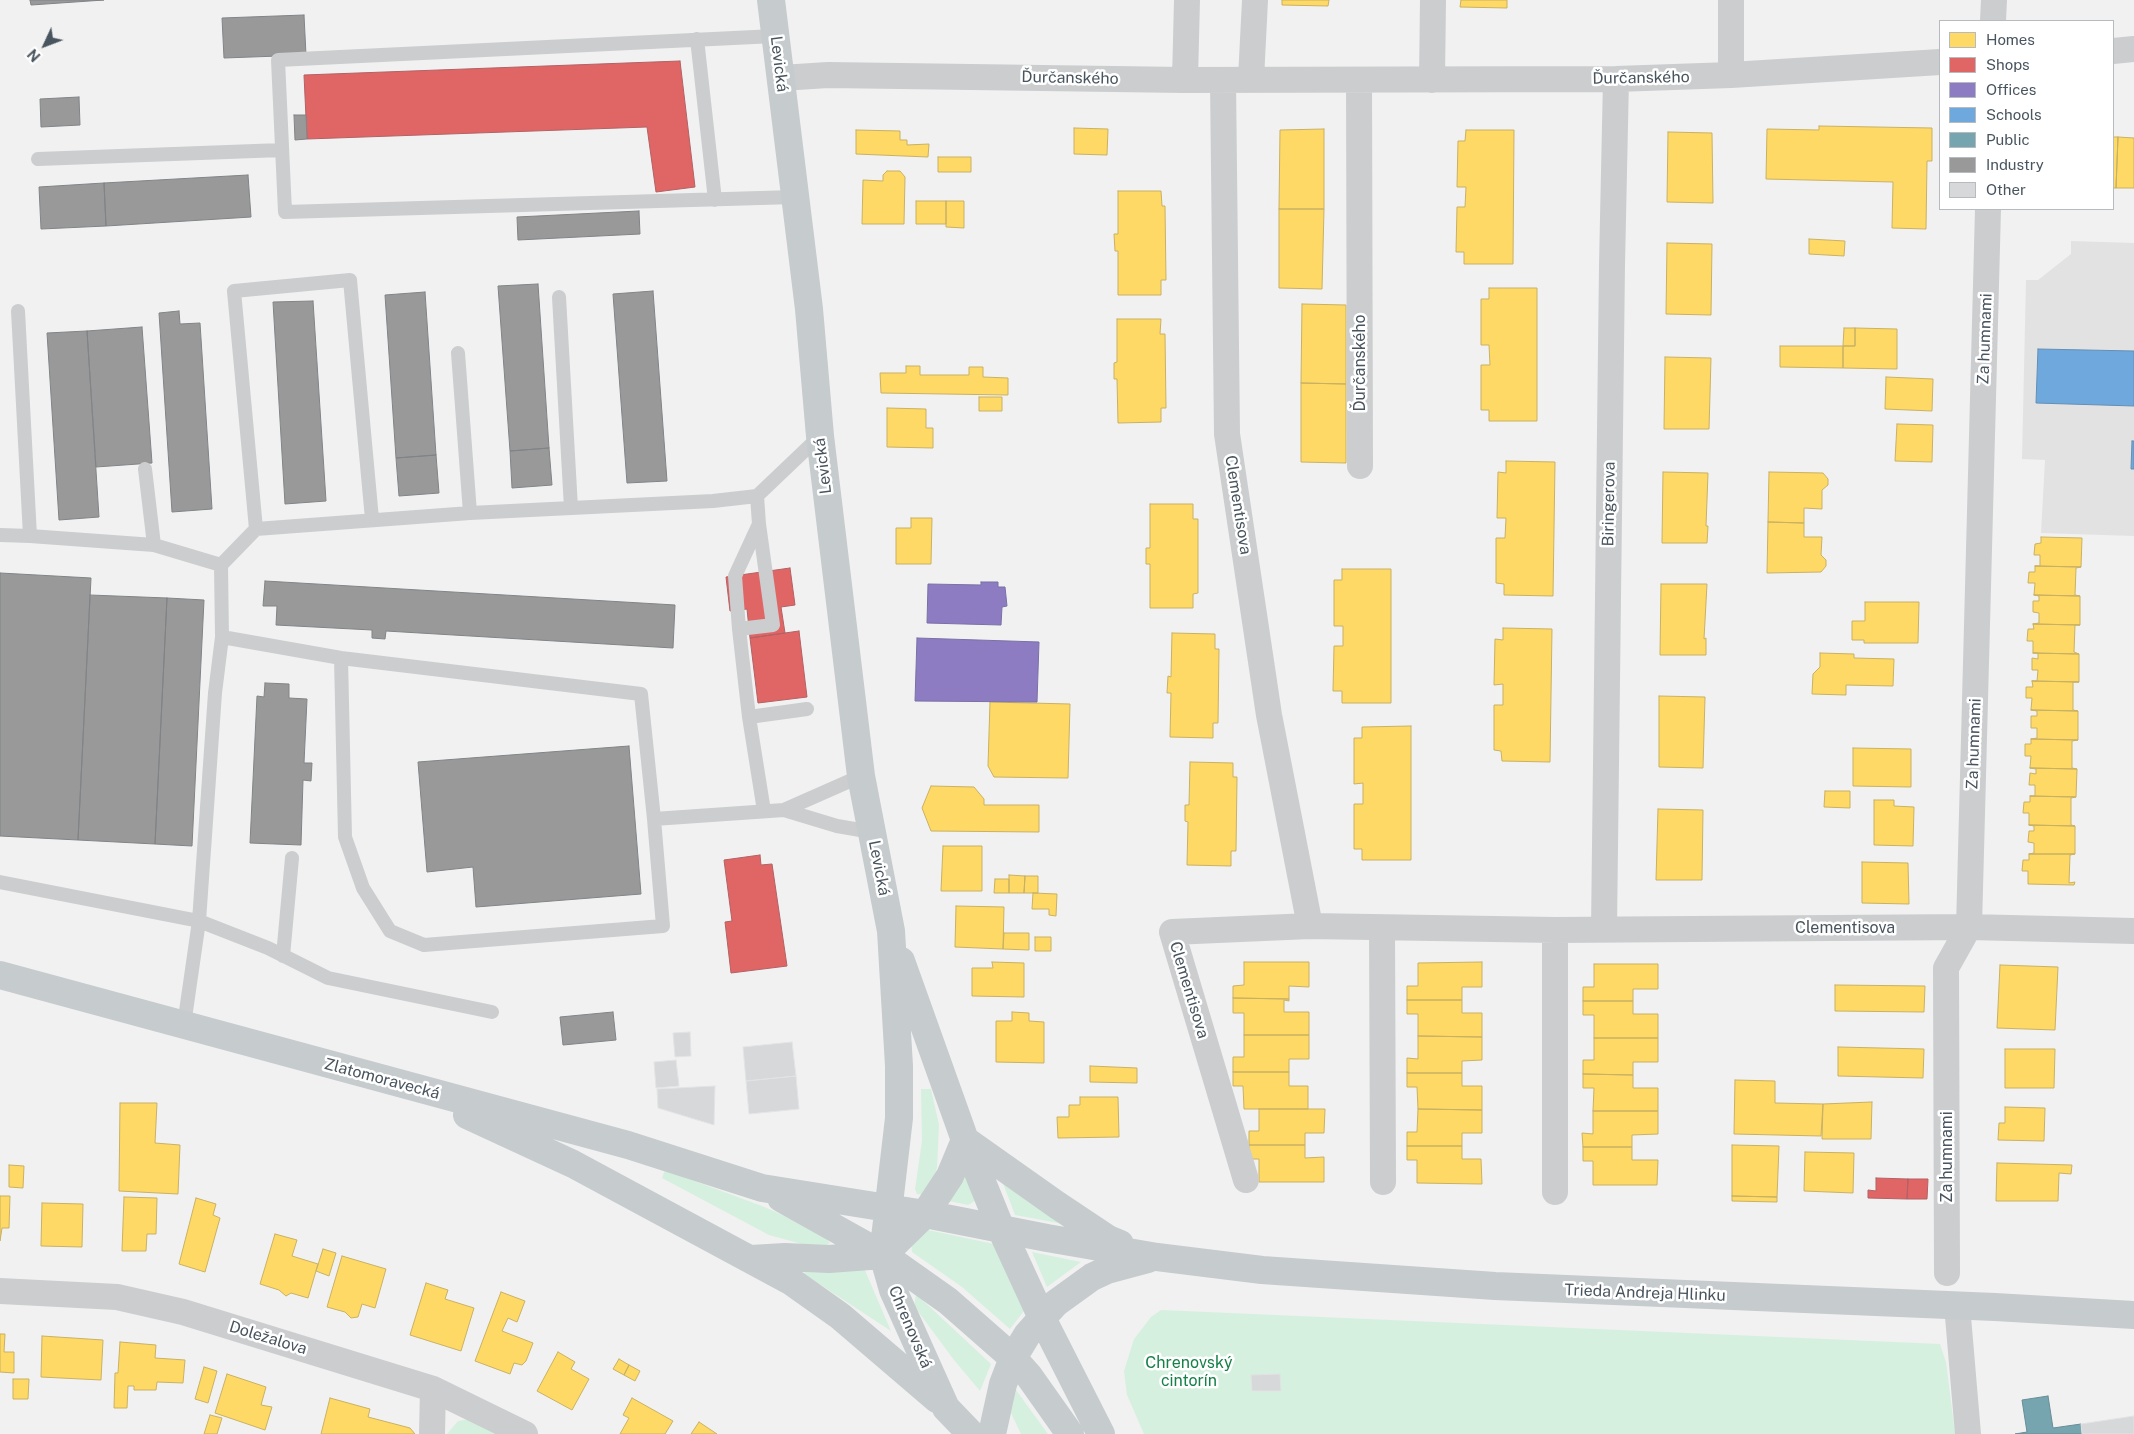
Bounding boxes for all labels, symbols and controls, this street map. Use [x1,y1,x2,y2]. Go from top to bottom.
north arrow [20,20,70,70]
legend [1939,20,2114,210]
text: Homes [1986,31,2035,48]
street label: Levická [766,35,792,93]
text: N [24,46,44,65]
text: Shops [1986,56,2030,73]
street label: Ďurčanského [1021,68,1119,88]
street label: Ďurčanského [1592,68,1690,88]
text: Offices [1986,81,2036,98]
text: Schools [1986,106,2042,123]
text: Public [1986,131,2030,148]
text: Industry [1986,156,2044,173]
text: Other [1986,181,2026,198]
street label: Za humnami [1974,293,1996,385]
street label: Ďurčanského [1350,314,1370,412]
street label: Levická [810,437,836,495]
street label: Clementisova [1221,454,1255,556]
street label: Biringerova [1599,461,1619,547]
street label: Za humnami [1963,698,1985,790]
street label: Levická [864,839,894,897]
street label: Clementisova [1795,918,1895,938]
street label: Clementisova [1165,939,1213,1041]
street label: Zlatomoravecká [322,1054,442,1104]
street label: Za humnami [1937,1111,1957,1203]
street label: Trieda Andreja Hlinku [1564,1281,1726,1305]
street label: Chrenovská [884,1283,936,1371]
street label: Doležalova [227,1317,309,1359]
park label: Chrenovský cintorín [1145,1353,1233,1391]

